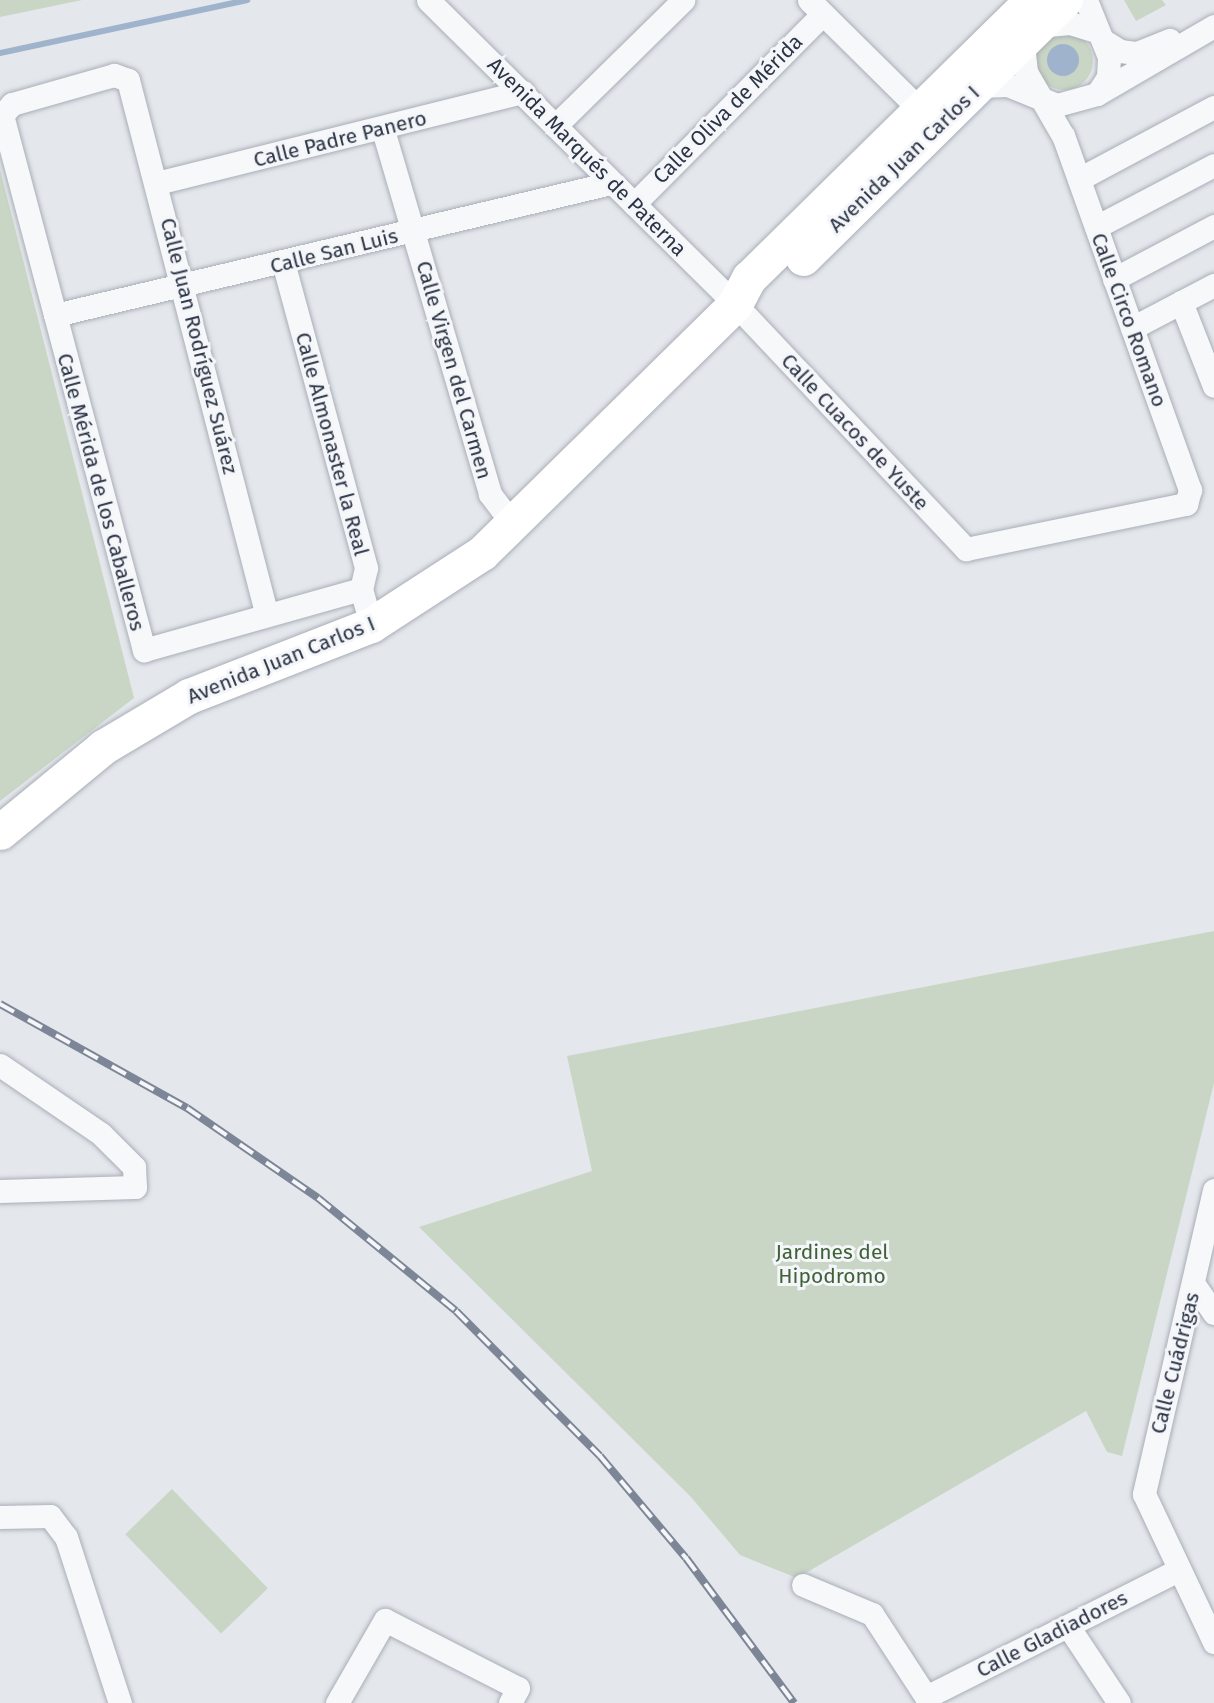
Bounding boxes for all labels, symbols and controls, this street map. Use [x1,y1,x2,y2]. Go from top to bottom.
street label: Calle Oliva de Mérida [648,29,808,189]
street label: Avenida Marqués de Paterna [482,52,692,262]
street label: Avenida Juan Carlos I [823,80,985,238]
street label: Calle Padre Panero [251,105,429,173]
street label: Calle Juan Rodríguez Suárez [155,215,243,477]
street label: Calle San Luis [267,223,401,279]
street label: Calle Circo Romano [1086,230,1172,410]
street label: Calle Virgen del Carmen [411,258,497,482]
street label: Calle Almonaster la Real [290,330,374,558]
street label: Calle Cuacos de Yuste [776,348,934,516]
street label: Calle Mérida de los Caballeros [52,351,150,633]
street label: Avenida Juan Carlos I [183,611,379,709]
park label: Jardines del Hipodromo [775,1239,889,1289]
street label: Calle Cuádrigas [1145,1290,1205,1436]
street label: Calle Gladiadores [972,1585,1132,1683]

